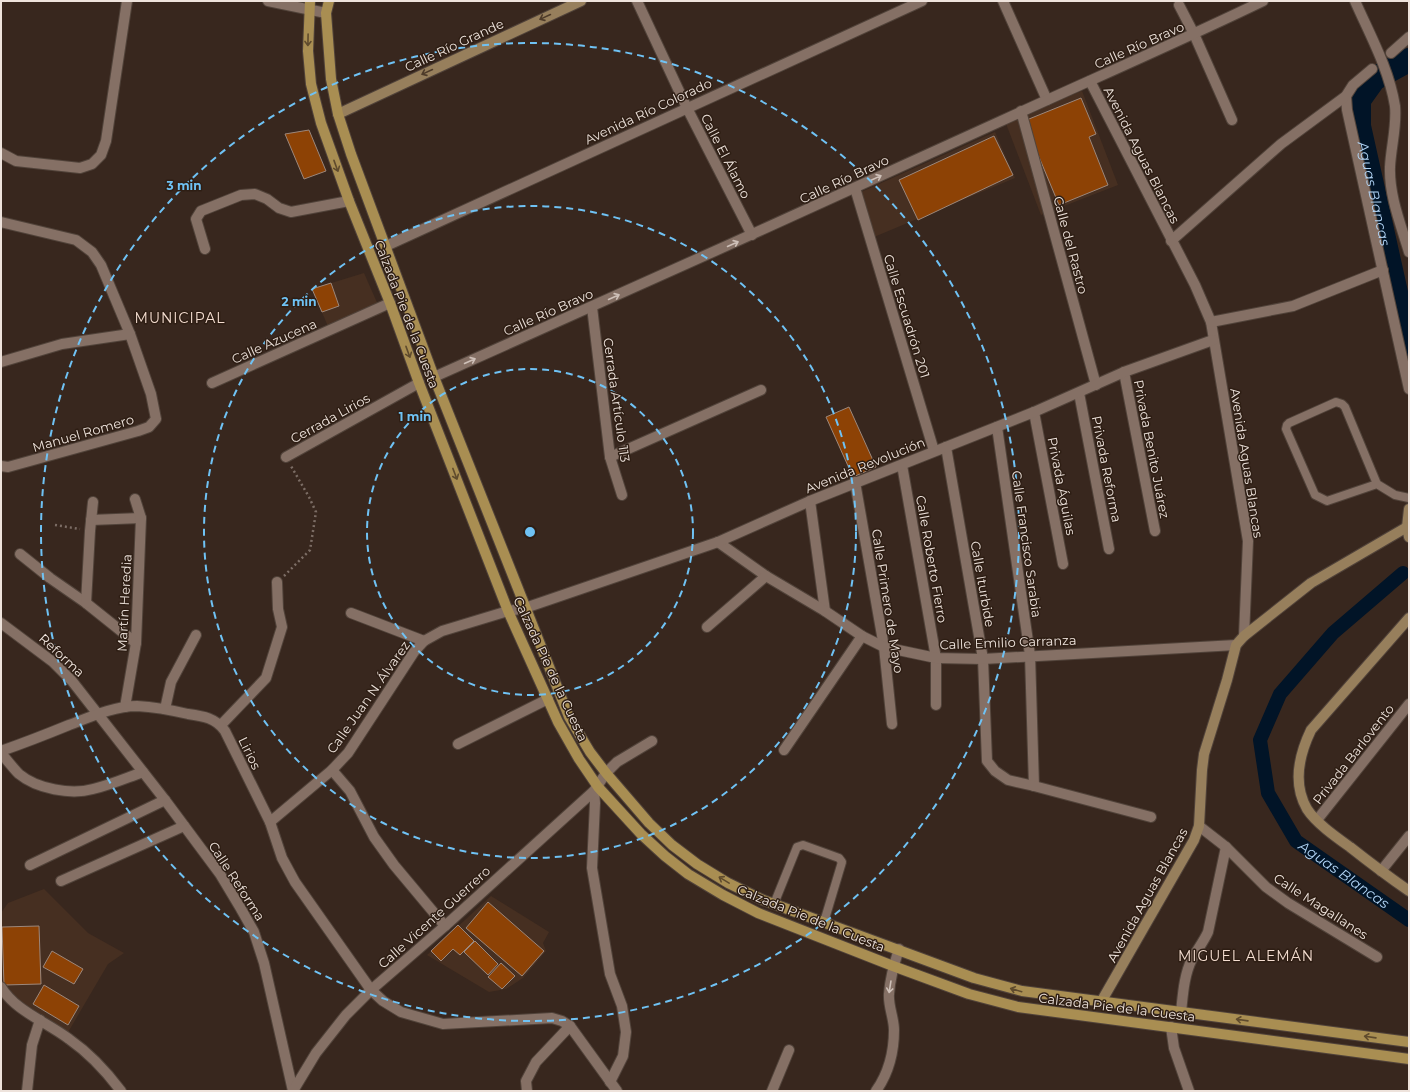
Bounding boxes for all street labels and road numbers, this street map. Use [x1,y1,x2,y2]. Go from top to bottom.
street label: Calle Río Grande [402,15,506,75]
street label: Calle Río Bravo [1092,18,1186,72]
street label: Avenida Río Colorado [582,75,714,147]
street label: Avenida Aguas Blancas [1101,84,1183,226]
street label: Calle El Álamo [698,111,754,201]
street label: Calle Río Bravo [797,151,891,207]
street label: Calle del Rastro [1050,194,1092,296]
street label: Calzada Pie de la Cuesta [371,237,443,391]
street label: Calle Escuadrón 201 [881,252,933,380]
street label: Calle Río Bravo [501,285,595,339]
street label: Calle Azucena [229,315,319,367]
street label: Cerrada Artículo 113 [600,337,634,463]
street label: Privada Benito Juárez [1131,378,1173,520]
street label: Avenida Aguas Blancas [1227,387,1267,539]
street label: Cerrada Lirios [287,390,373,446]
street label: Manuel Romero [30,411,136,455]
street label: Privada Reforma [1089,414,1125,524]
street label: Avenida Revolución [803,434,927,496]
street label: Privada Águilas [1045,435,1079,537]
street label: Calle Francisco Sarabia [1009,470,1045,618]
street label: Calle Roberto Fierro [913,494,951,624]
street label: Calle Primero de Mayo [869,528,907,674]
street label: Calle Iturbide [968,540,998,628]
street label: Martín Heredia [113,554,135,652]
street label: Calzada Pie de la Cuesta [510,594,592,744]
street label: Reforma [36,630,88,680]
street label: Calle Emilio Carranza [939,632,1077,652]
street label: Calle Juan N. Álvarez [323,637,413,756]
street label: Privada Barlovento [1309,701,1397,807]
street label: Lirios [235,734,265,772]
street label: Avenida Aguas Blancas [1103,825,1191,965]
street label: Calle Reforma [205,838,269,924]
street label: Calle Vicente Guerrero [375,862,493,972]
street label: Calle Magallanes [1271,870,1371,942]
street label: Calzada Pie de la Cuesta [735,881,887,955]
street label: Calzada Pie de la Cuesta [1038,989,1196,1025]

